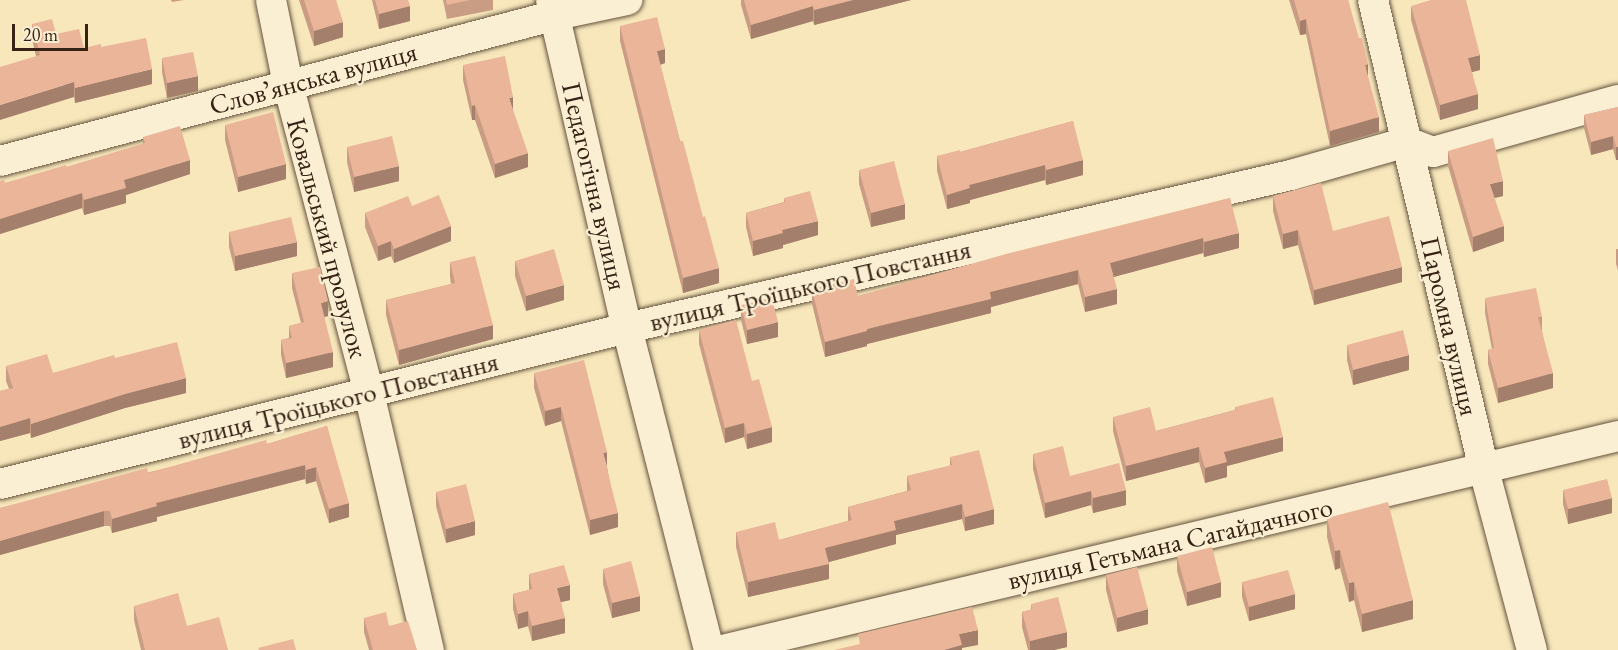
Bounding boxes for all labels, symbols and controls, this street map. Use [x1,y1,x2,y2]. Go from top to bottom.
scale bar [15,12,92,50]
text: 20 m [23,23,58,46]
street label: Словʼянська вулиця [206,35,420,121]
street label: Педагогічна вулиця [555,79,635,293]
street label: Ковальський провулок [280,114,376,362]
street label: вулиця Троїцького Повстання [646,232,974,338]
street label: Паромна вулиця [1414,233,1486,419]
street label: вулиця Троїцького Повстання [175,345,501,455]
street label: вулиця Гетьмана Сагайдачного [1005,490,1335,596]

